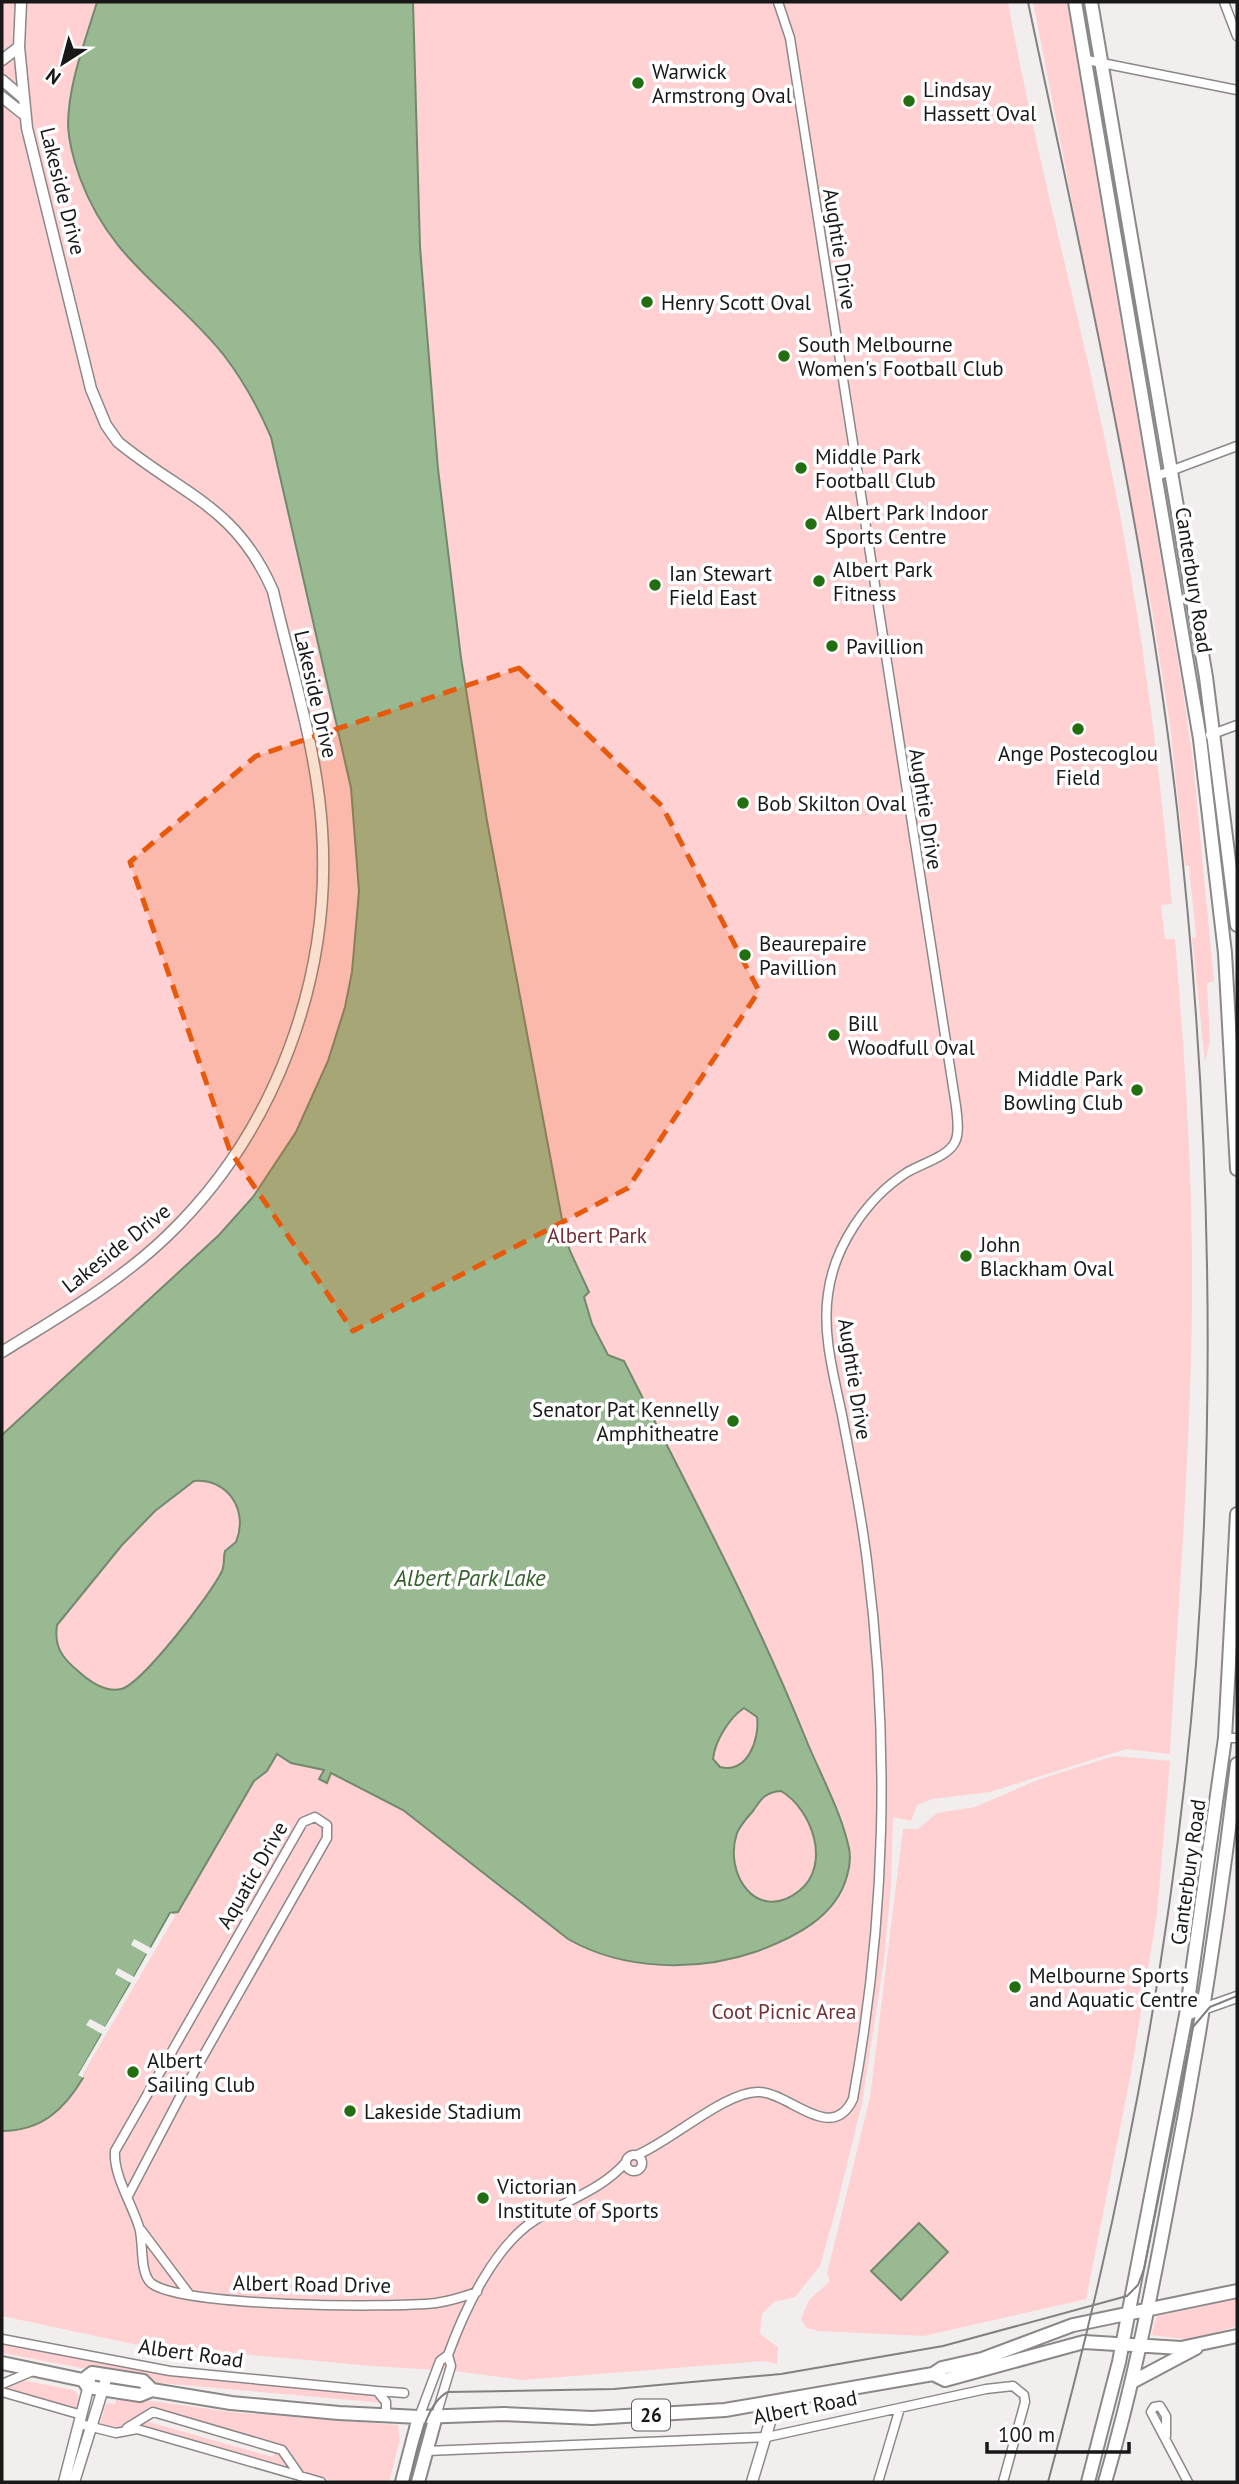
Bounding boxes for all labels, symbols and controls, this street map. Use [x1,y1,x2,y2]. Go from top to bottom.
north arrow [28,28,98,98]
place label: Warwick Armstrong Oval [652,58,792,109]
text: N [41,63,65,90]
marker: Warwick Armstrong Oval [630,75,646,91]
place label: Lindsay Hassett Oval [923,76,1036,127]
marker: Lindsay Hassett Oval [901,93,917,109]
street label: Lakeside Drive [34,124,92,258]
street label: Aughtie Drive [817,186,863,312]
place label: Henry Scott Oval [661,289,811,316]
marker: Henry Scott Oval [639,294,655,310]
place label: South Melbourne Women's Football Club [798,331,1004,382]
marker: South Melbourne Women's Football Club [776,348,792,364]
place label: Middle Park Football Club [815,443,936,494]
marker: Middle Park Football Club [793,460,809,476]
place label: Albert Park Indoor Sports Centre [825,499,988,550]
street label: Canterbury Road [1169,505,1219,655]
marker: Albert Park Indoor Sports Centre [803,516,819,532]
place label: Albert Park Fitness [833,556,933,607]
place label: Ian Stewart Field East [669,560,772,611]
marker: Albert Park Fitness [811,573,827,589]
marker: Ian Stewart Field East [647,577,663,593]
street label: Lakeside Drive [288,627,344,761]
place label: Pavillion [846,633,924,660]
marker: Pavillion [824,638,840,654]
marker: Ange Postecoglou Field [1070,721,1086,737]
place label: Ange Postecoglou Field [998,740,1158,791]
street label: Aughtie Drive [903,746,949,872]
place label: Bob Skilton Oval [757,790,906,817]
marker: Bob Skilton Oval [735,795,751,811]
place label: Beaurepaire Pavillion [759,930,867,981]
marker: Beaurepaire Pavillion [737,947,753,963]
place label: Bill Woodfull Oval [848,1010,975,1061]
marker: Bill Woodfull Oval [826,1027,842,1043]
place label: Middle Park Bowling Club [1003,1065,1123,1116]
marker: Middle Park Bowling Club [1129,1082,1145,1098]
street label: Lakeside Drive [56,1197,176,1299]
park label: Albert Park [547,1222,647,1249]
place label: John Blackham Oval [979,1231,1114,1282]
marker: John Blackham Oval [958,1248,974,1264]
street label: Aughtie Drive [832,1316,878,1442]
place label: Senator Pat Kennelly Amphitheatre [532,1396,719,1447]
marker: Senator Pat Kennelly Amphitheatre [725,1413,741,1429]
water label: Albert Park Lake [393,1563,546,1592]
street label: Canterbury Road [1164,1797,1212,1947]
street label: Aquatic Drive [210,1817,294,1933]
place label: Melbourne Sports and Aquatic Centre [1029,1962,1198,2013]
marker: Melbourne Sports and Aquatic Centre [1007,1979,1023,1995]
park label: Coot Picnic Area [712,1998,856,2025]
place label: Albert Sailing Club [147,2047,255,2098]
marker: Albert Sailing Club [125,2064,141,2080]
place label: Lakeside Stadium [364,2098,521,2125]
marker: Lakeside Stadium [342,2103,358,2119]
place label: Victorian Institute of Sports [496,2173,659,2224]
marker: Victorian Institute of Sports [475,2190,491,2206]
street label: Albert Road Drive [233,2269,391,2299]
street label: Albert Road [137,2332,245,2374]
street label: Albert Road [751,2384,859,2430]
road number: 26 [632,2400,670,2430]
scale bar [987,2410,1129,2454]
text: 100 m [998,2421,1055,2448]

